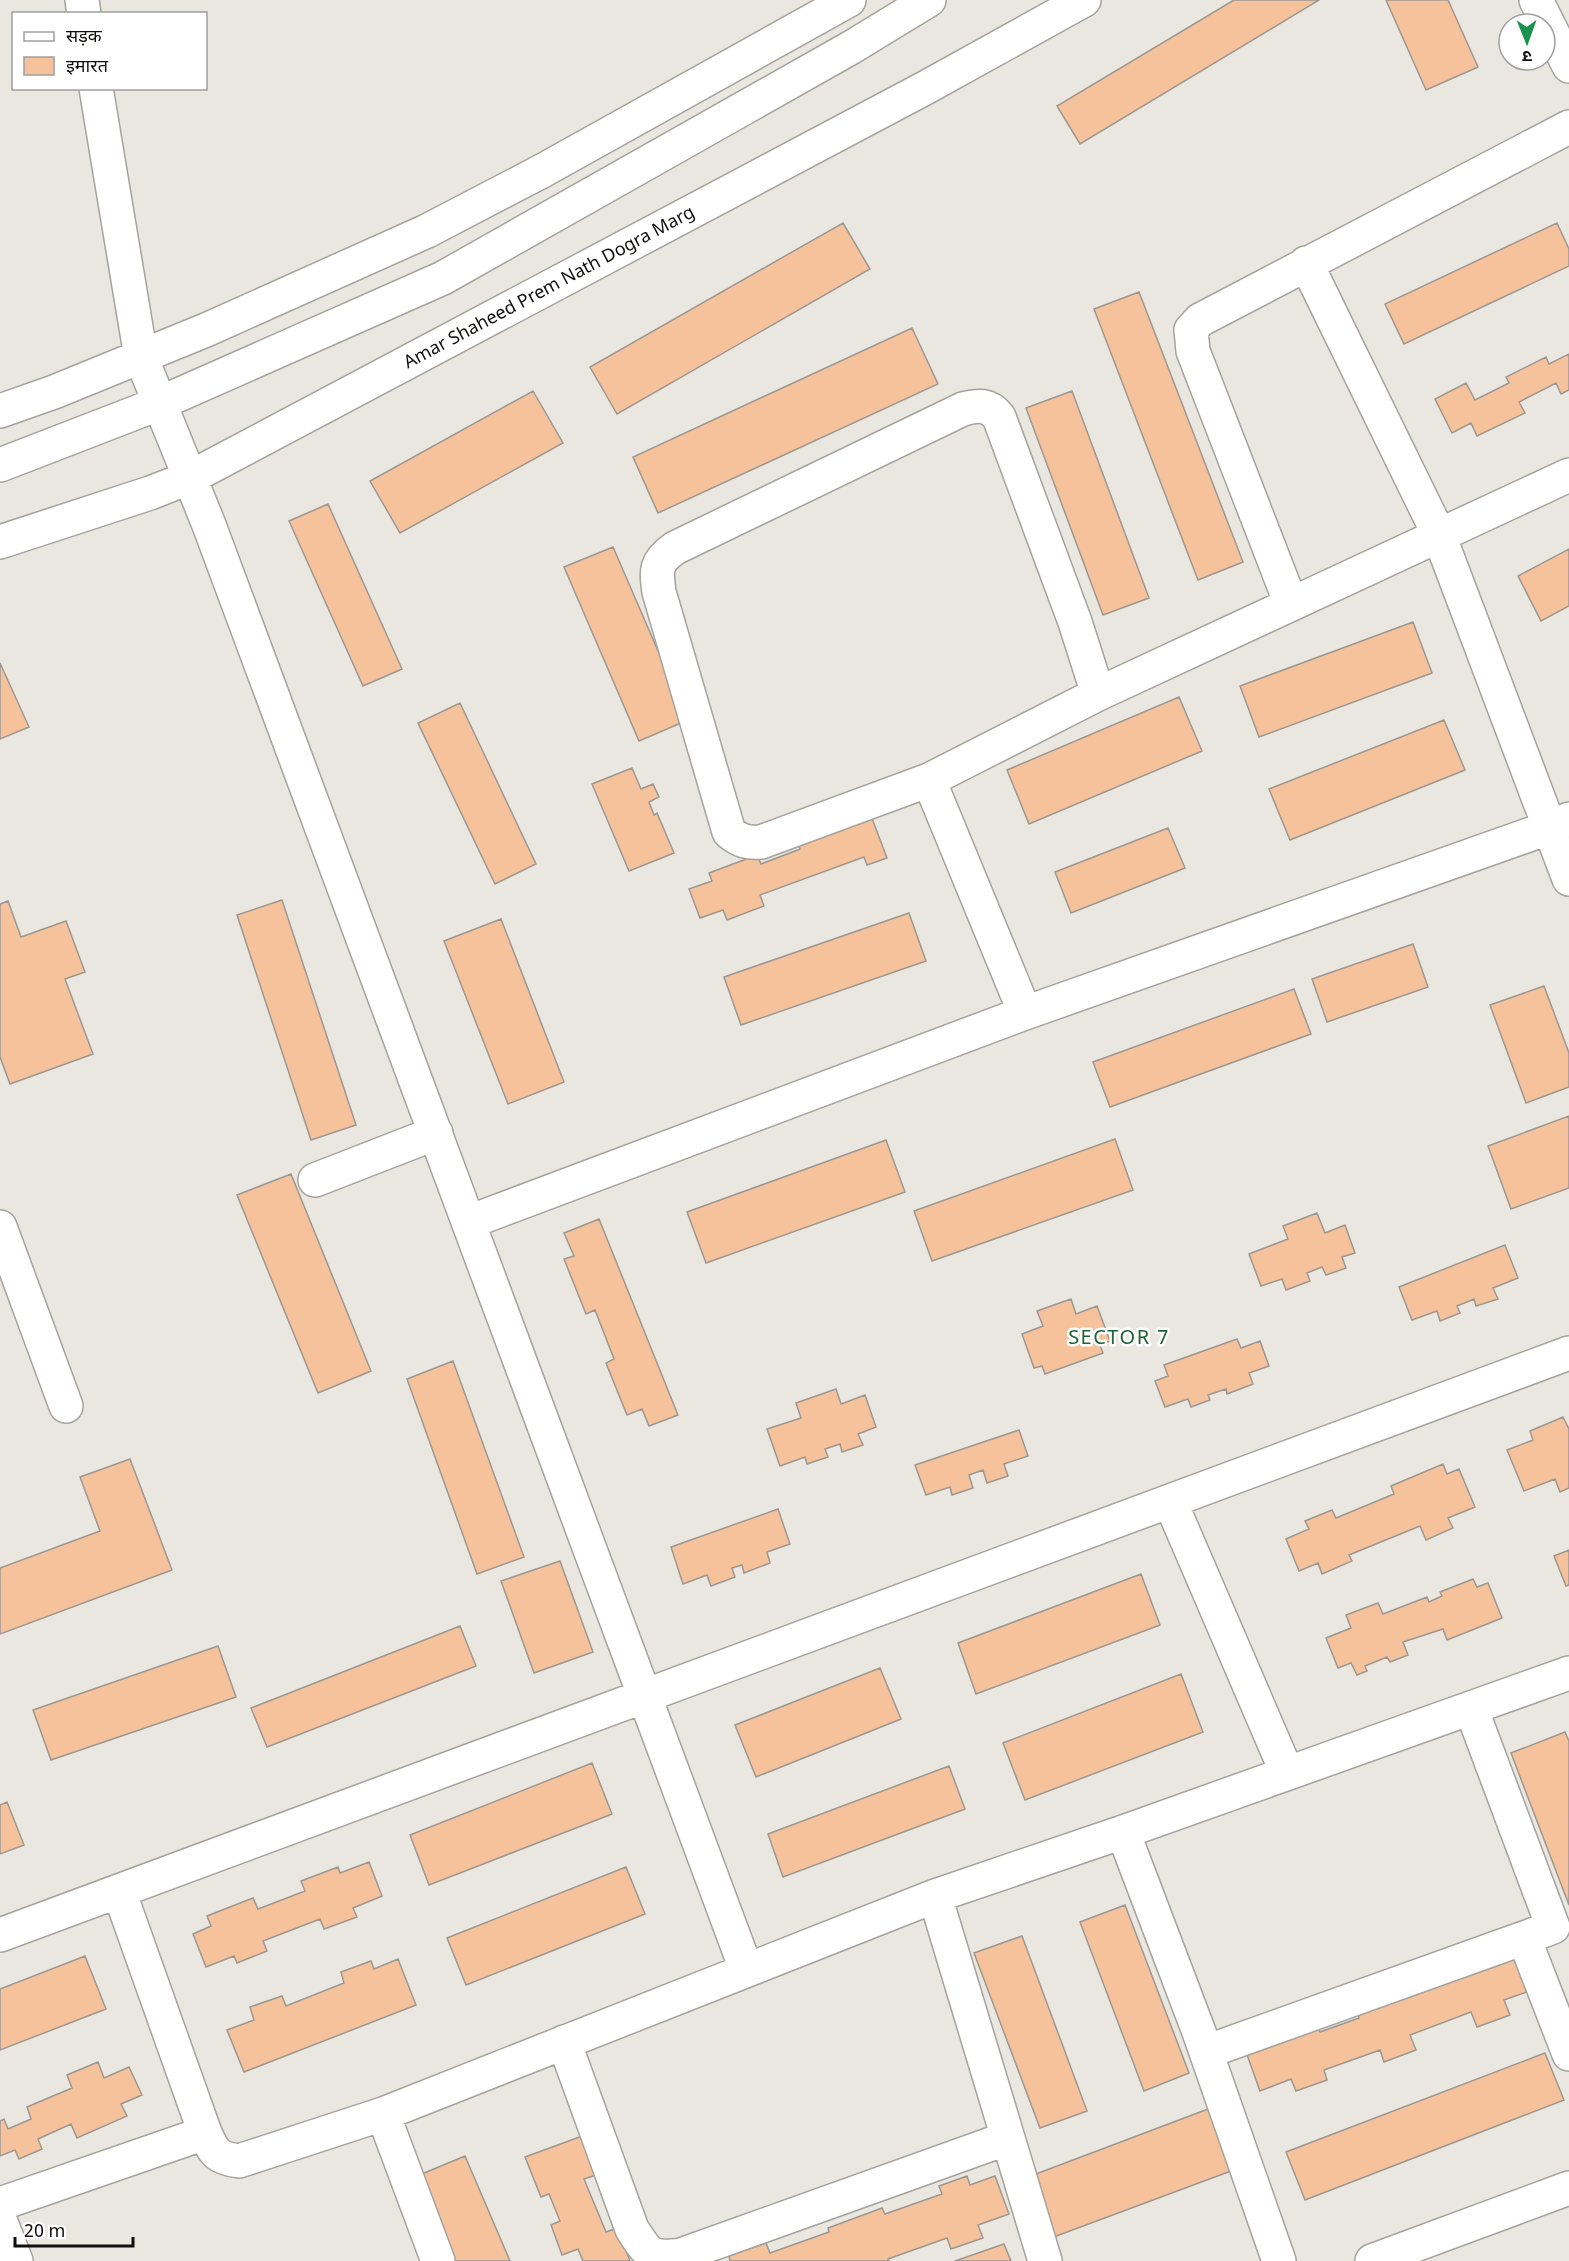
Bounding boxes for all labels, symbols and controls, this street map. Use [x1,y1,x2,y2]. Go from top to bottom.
legend [12,12,207,90]
north arrow [1497,12,1557,72]
text: सड़क [66,26,103,49]
text: उ [1522,44,1532,65]
text: इमारत [66,56,109,79]
street label: Amar Shaheed Prem Nath Dogra Marg [400,202,699,375]
district label: SECTOR 7 [1068,1326,1170,1352]
scale bar [15,2210,134,2248]
text: 20 m [24,2221,65,2244]

